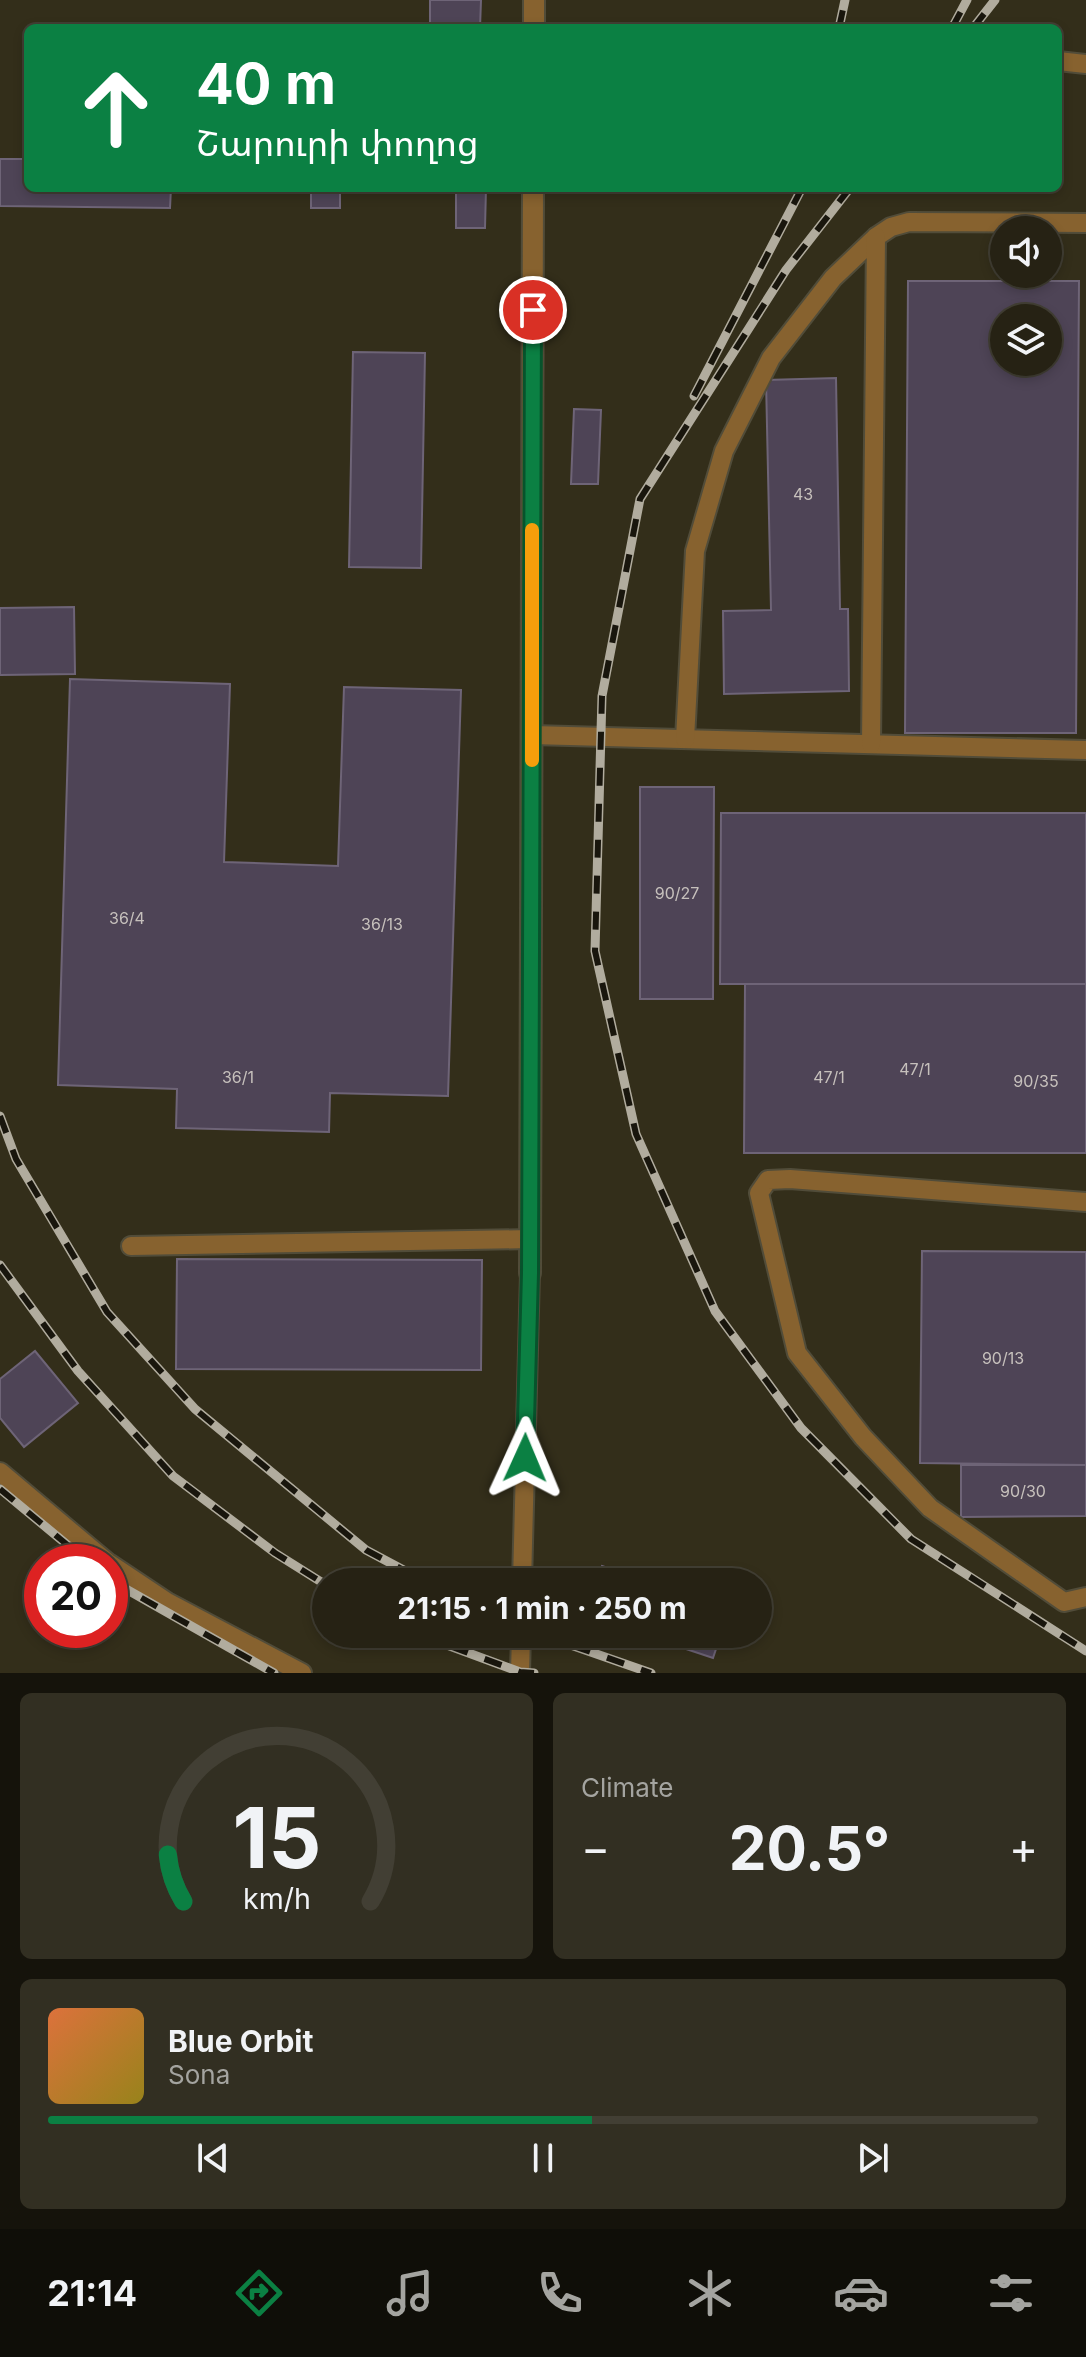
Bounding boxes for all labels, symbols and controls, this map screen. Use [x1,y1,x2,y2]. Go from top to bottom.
text: 40 m [196,50,336,118]
icon: ahead [64,56,168,160]
text: Շարուրի փողոց [196,121,479,165]
map controls [990,216,1062,376]
button: sound [990,216,1062,288]
pin [499,276,567,344]
icon: arrive [511,288,555,332]
button: layers [990,304,1062,376]
house number: 43 [793,484,813,504]
house number: 90/27 [655,883,699,903]
house number: 36/4 [109,908,145,928]
house number: 36/13 [361,914,403,934]
house number: 47/1 [899,1059,931,1079]
house number: 36/1 [222,1067,254,1087]
house number: 47/1 [813,1067,845,1087]
house number: 90/35 [1013,1071,1059,1091]
house number: 90/13 [982,1348,1024,1368]
position arrow [483,1416,567,1500]
house number: 90/30 [1000,1481,1046,1501]
speed limit sign: 20 [24,1544,128,1648]
text: 21:15 · 1 min · 250 m [397,1590,687,1626]
text: Climate [581,1772,673,1803]
text: 15 [232,1787,321,1888]
text: 20.5° [729,1812,890,1884]
text: − [581,1821,610,1875]
text: + [1009,1821,1038,1875]
text: km/h [243,1881,310,1916]
text: Blue Orbit [168,2023,313,2059]
text: Sona [168,2059,230,2090]
icon: previous [191,2136,235,2180]
icon: pause [521,2136,565,2180]
icon: next [851,2136,895,2180]
icon: directions [231,2265,287,2321]
icon: music [382,2265,438,2321]
icon: phone [532,2265,588,2321]
icon: climate [682,2265,738,2321]
icon: car [833,2265,889,2321]
icon: filters [983,2265,1039,2321]
text: 21:14 [47,2271,137,2315]

